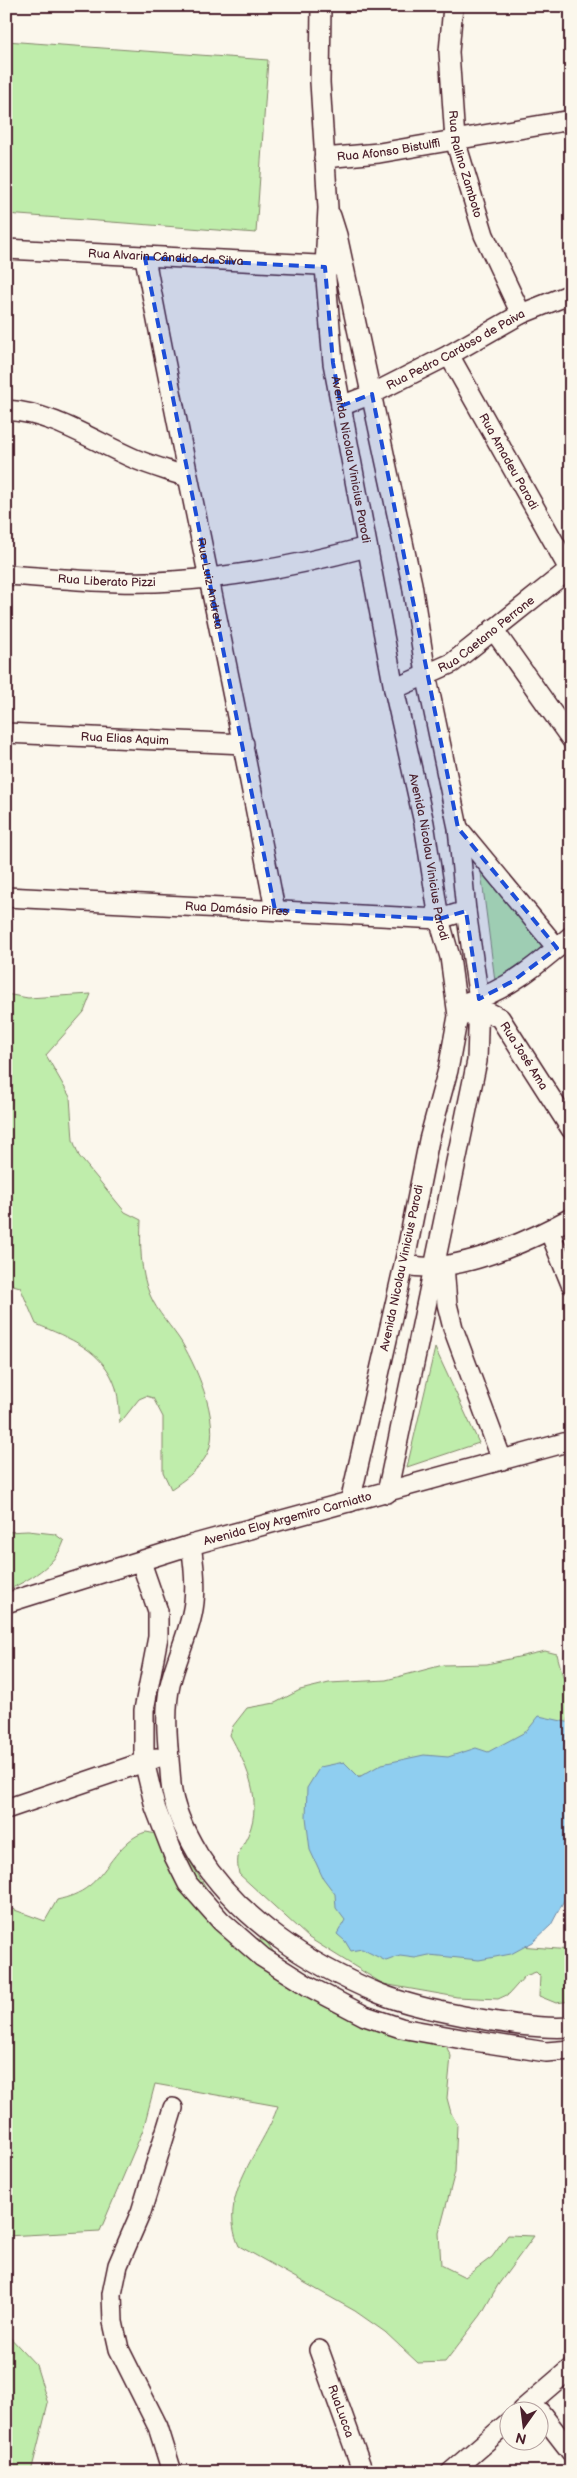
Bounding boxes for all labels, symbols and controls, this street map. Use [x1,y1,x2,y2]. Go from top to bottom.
street label: Rua Ralino Zamboto [445,110,486,220]
street label: Rua Afonso Bistulffi [336,135,441,164]
street label: Rua Alvarin Cândido da Silva [88,246,244,269]
street label: Rua Pedro Cardoso de Paiva [384,306,527,393]
street label: Avenida Nicolau Vinicius Parodi [328,375,374,545]
street label: Rua Amadeu Parodi [476,411,542,512]
street label: Rua Luiz Andreta [193,536,227,631]
street label: Rua Liberato Pizzi [57,571,156,590]
street label: Rua Caetano Perrone [436,593,538,676]
street label: Rua Elias Aquim [80,729,169,748]
street label: Avenida Nicolau Vinicius Parodi [406,772,452,942]
street label: Rua Damásio Pires [184,899,289,919]
street label: Rua José Ama [497,1019,552,1093]
street label: Avenida Nicolau Vinicius Parodi [377,1183,427,1352]
street label: Avenida Eloy Argemiro Carniatto [202,1488,374,1549]
street label: RuaLucca [325,2383,358,2440]
north arrow [500,2400,550,2450]
text: N [514,2429,528,2448]

